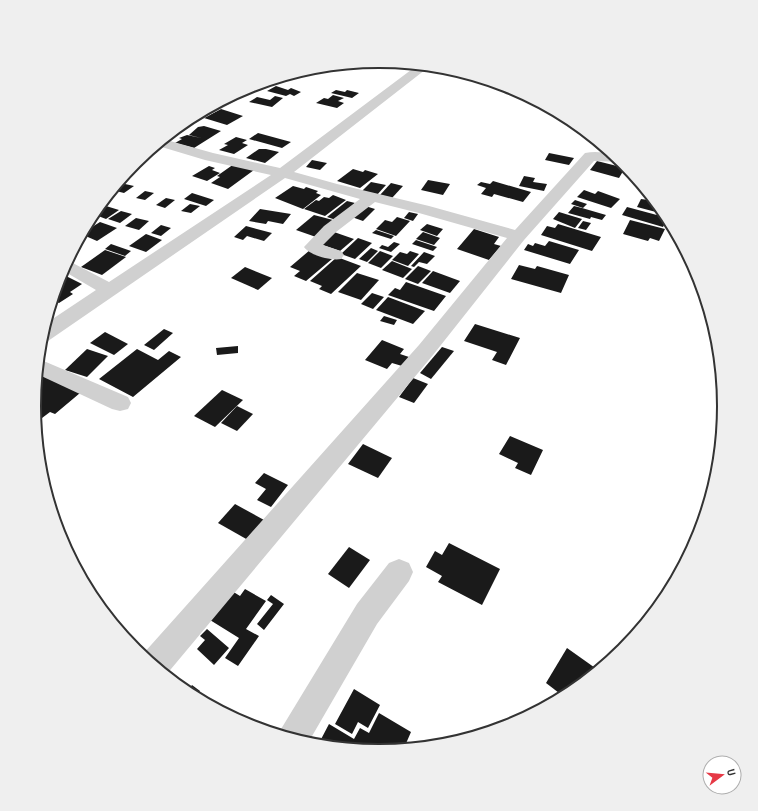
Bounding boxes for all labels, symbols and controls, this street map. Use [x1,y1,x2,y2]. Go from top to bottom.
north arrow [702,755,742,795]
text: U [724,767,739,777]

